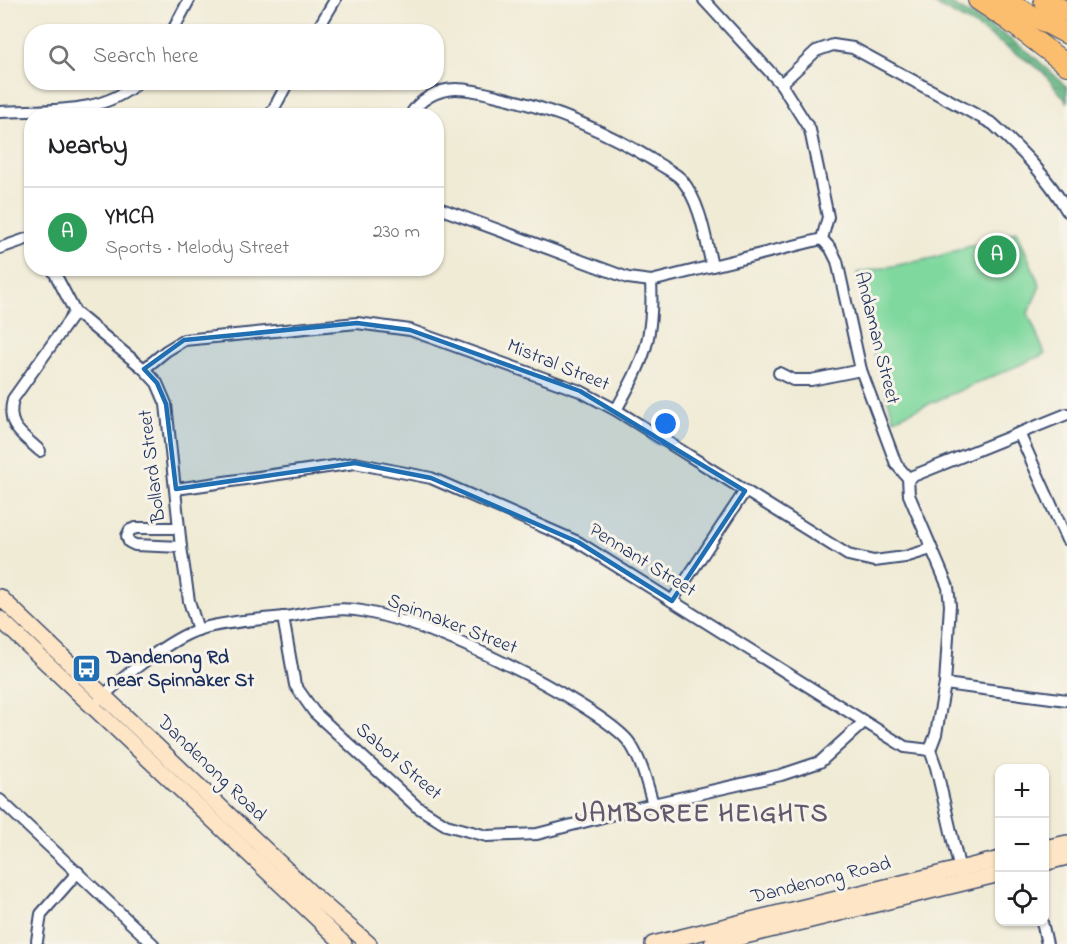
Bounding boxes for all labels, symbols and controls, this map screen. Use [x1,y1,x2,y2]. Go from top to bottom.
search box [24,24,444,90]
icon: search [45,41,78,74]
text: Search here [93,41,198,73]
text: Nearby [48,128,127,166]
text: YMCA [105,202,154,234]
text: A [61,218,74,247]
text: 230 m [373,218,420,247]
pin: A [978,232,1016,278]
text: Sports · Melody Street [105,234,289,263]
street label: Andaman Street [846,269,907,408]
street label: Mistral Street [502,332,614,400]
street label: Bollard Street [132,408,174,525]
your location [651,409,680,438]
street label: Pennant Street [583,516,702,606]
street label: Spinnaker Street [383,587,521,663]
place label: Dandenong Rd near Spinnaker St [106,644,254,696]
bus stop icon: Dandenong Rd near Spinnaker St [70,653,102,685]
street label: Dandenong Road [148,708,273,830]
street label: Sabot Street [348,716,448,808]
map controls [995,764,1049,926]
button: + [995,764,1049,818]
district label: JAMBOREE HEIGHTS [575,796,829,834]
button: − [995,818,1049,872]
street label: Dandenong Road [747,850,894,914]
button: locate [995,872,1049,926]

